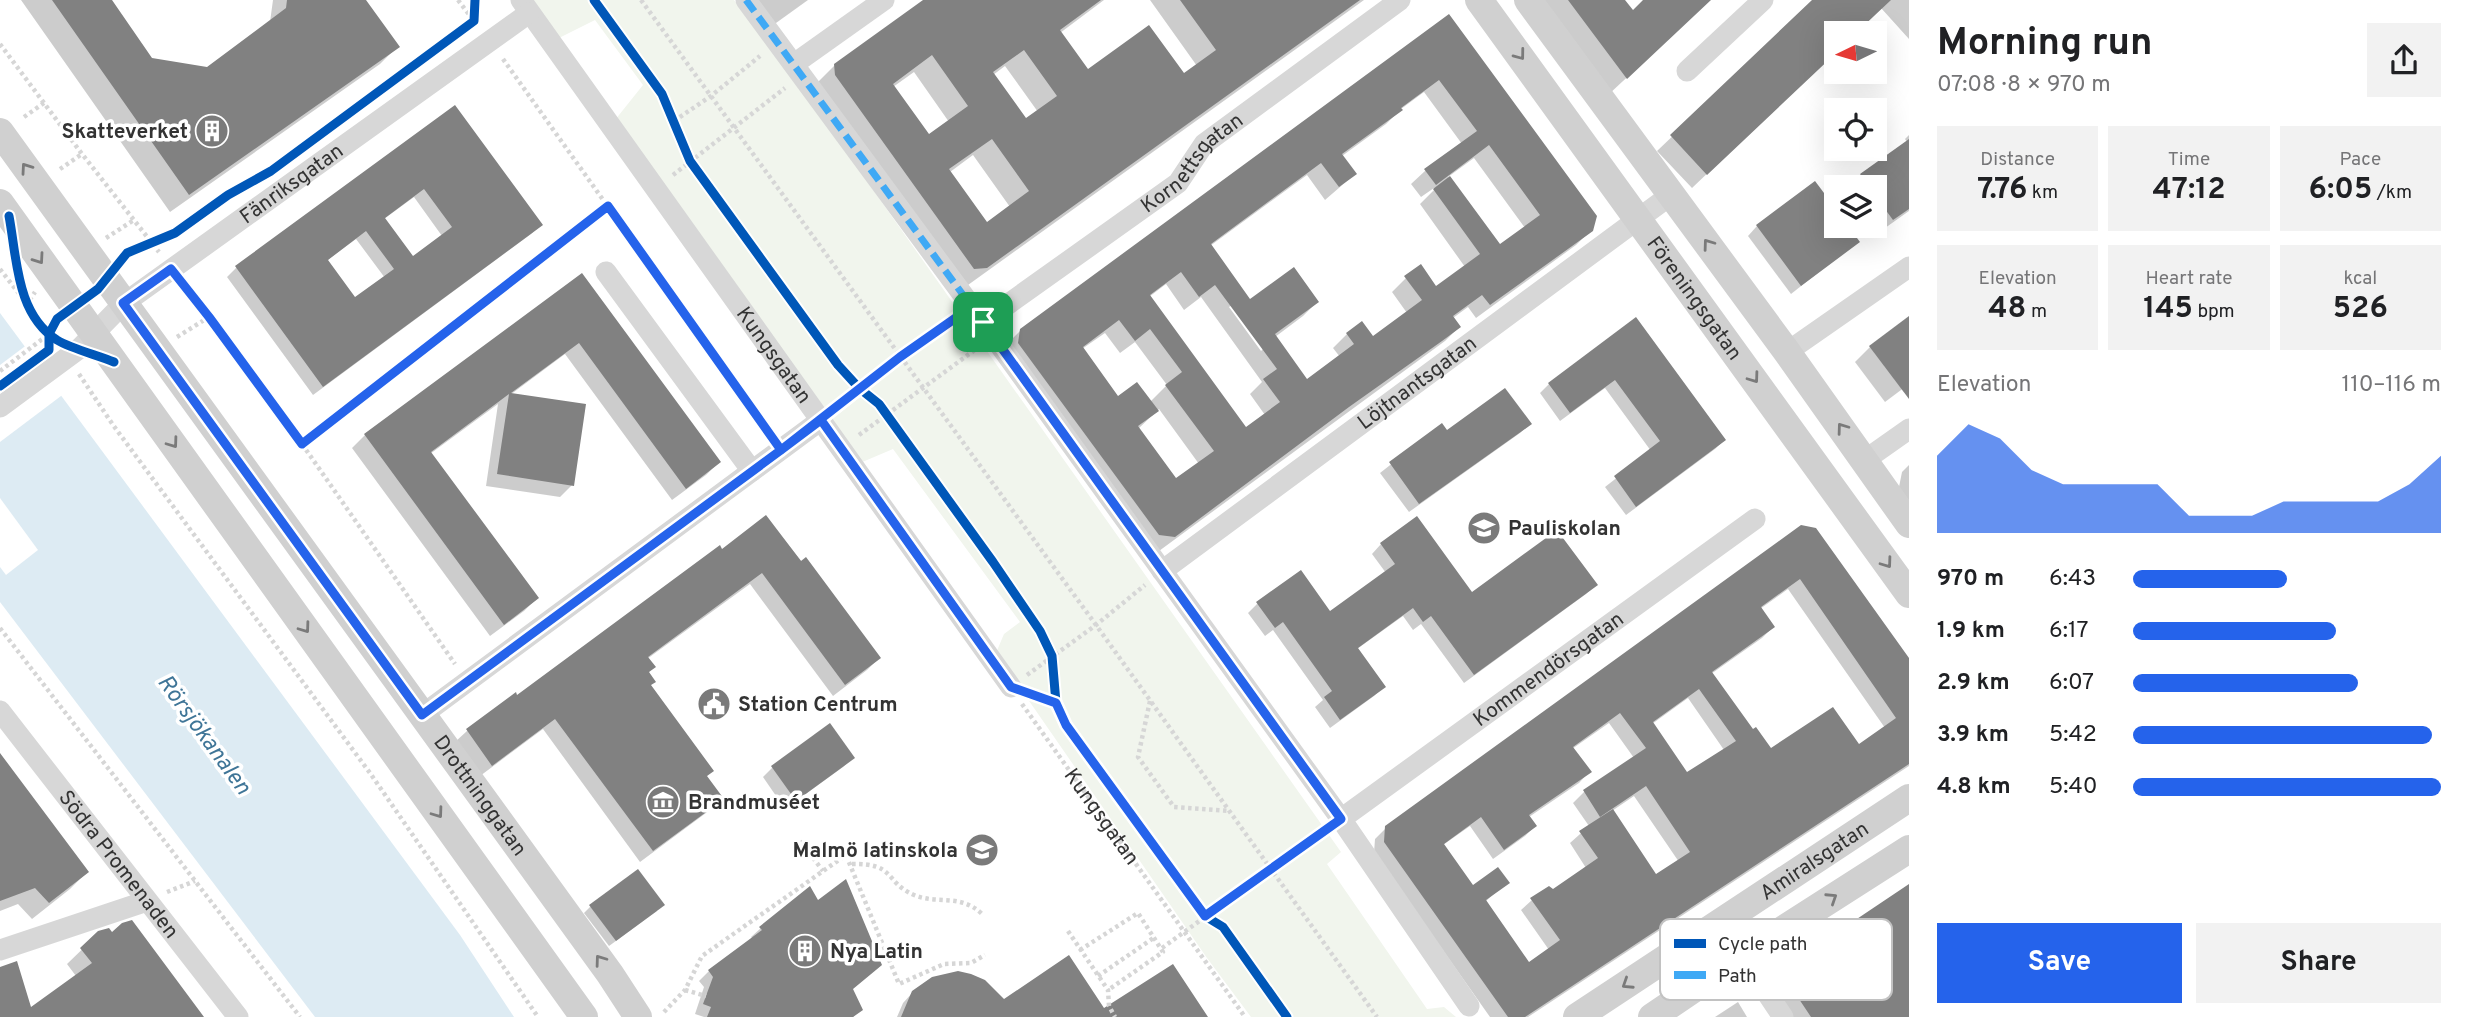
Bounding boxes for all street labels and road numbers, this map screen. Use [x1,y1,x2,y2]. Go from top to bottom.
street label: Kornettsgatan [1136,108,1249,220]
street label: Fänriksgatan [235,138,349,231]
street label: Föreningsgatan [1640,232,1747,366]
street label: Kungsgatan [729,302,817,410]
street label: Löjtnantsgatan [1353,331,1483,437]
street label: Kommendörsgatan [1468,606,1630,734]
street label: Drottninggatan [426,730,532,862]
street label: Kungsgatan [1057,763,1145,871]
street label: Södra Promenaden [52,785,184,945]
street label: Amiralsgatan [1755,816,1874,908]

